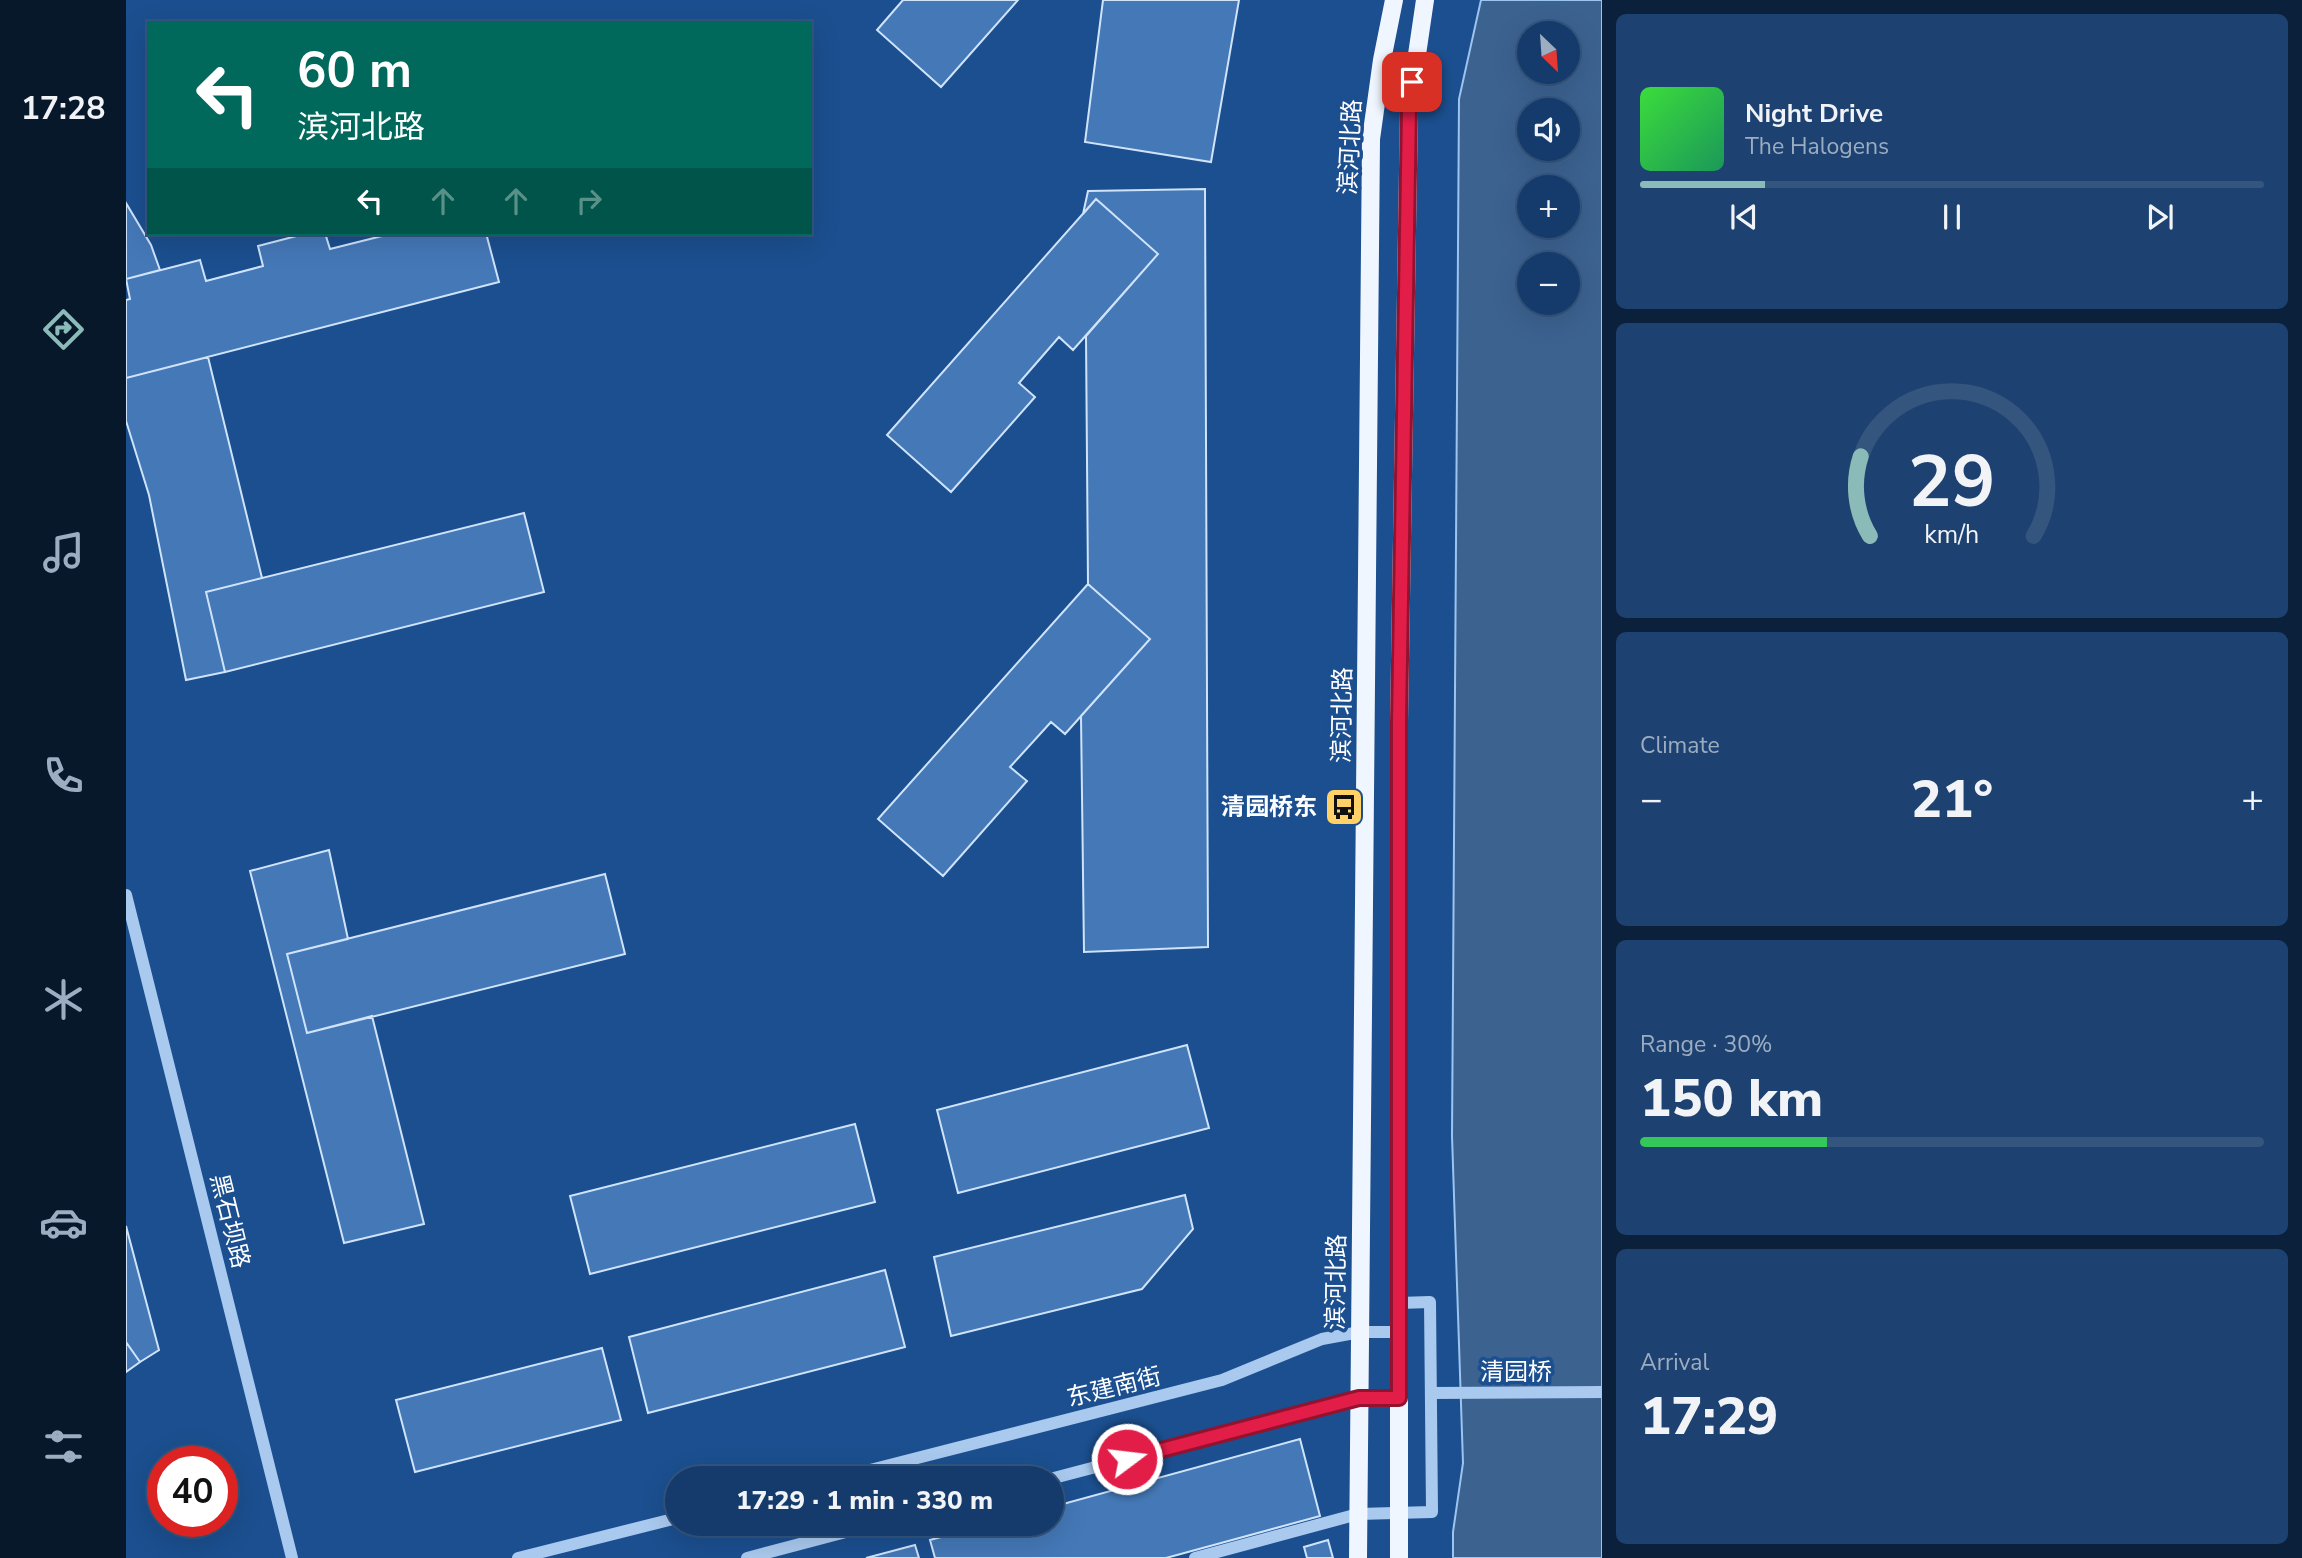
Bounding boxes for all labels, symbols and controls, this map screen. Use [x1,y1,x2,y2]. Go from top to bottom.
north arrow [1517,21,1580,84]
map controls [1517,21,1580,315]
text: 60 m [297,37,412,104]
icon: left [182,49,273,140]
pin [1382,52,1442,112]
icon: arrive [1393,63,1431,101]
text: 17:28 [21,87,105,130]
text: Night Drive [1745,96,1883,131]
street label: 滨河北路 [1332,98,1368,196]
button: sound [1517,98,1580,161]
text: 滨河北路 [297,106,425,149]
text: The Halogens [1745,131,1889,162]
button: + [1517,175,1580,238]
icon: left [351,182,389,220]
icon: ahead [424,182,462,220]
icon: ahead [497,182,535,220]
icon: right [570,182,608,220]
icon: previous [1725,198,1763,236]
icon: pause [1933,198,1971,236]
icon: next [2141,198,2179,236]
button: − [1517,252,1580,315]
icon: directions [39,305,88,354]
text: 29 [1908,433,1996,533]
text: km/h [1924,518,1980,552]
icon: music [39,528,88,577]
street label: 滨河北路 [1325,667,1359,763]
text: Climate [1640,730,1720,761]
icon: phone [39,751,88,800]
text: 21° [1911,764,1993,835]
text: − [1640,774,1663,825]
text: + [2241,774,2264,825]
bus stop icon: 清园桥东 [1323,786,1365,828]
place label: 清园桥东 [1221,791,1317,823]
icon: climate [39,975,88,1024]
text: Range · 30% [1640,1029,1772,1060]
text: 150 km [1640,1063,1823,1134]
street label: 黑石坝路 [203,1171,257,1271]
icon: car [39,1198,88,1247]
street label: 滨河北路 [1319,1234,1353,1330]
text: Arrival [1640,1347,1709,1378]
street label: 清园桥 [1480,1356,1552,1388]
street label: 东建南街 [1064,1360,1164,1414]
text: 17:29 [1640,1381,1778,1452]
icon: filters [39,1422,88,1471]
position arrow [1090,1422,1164,1496]
speed limit sign: 40 [147,1446,238,1537]
text: 17:29 · 1 min · 330 m [736,1483,993,1518]

